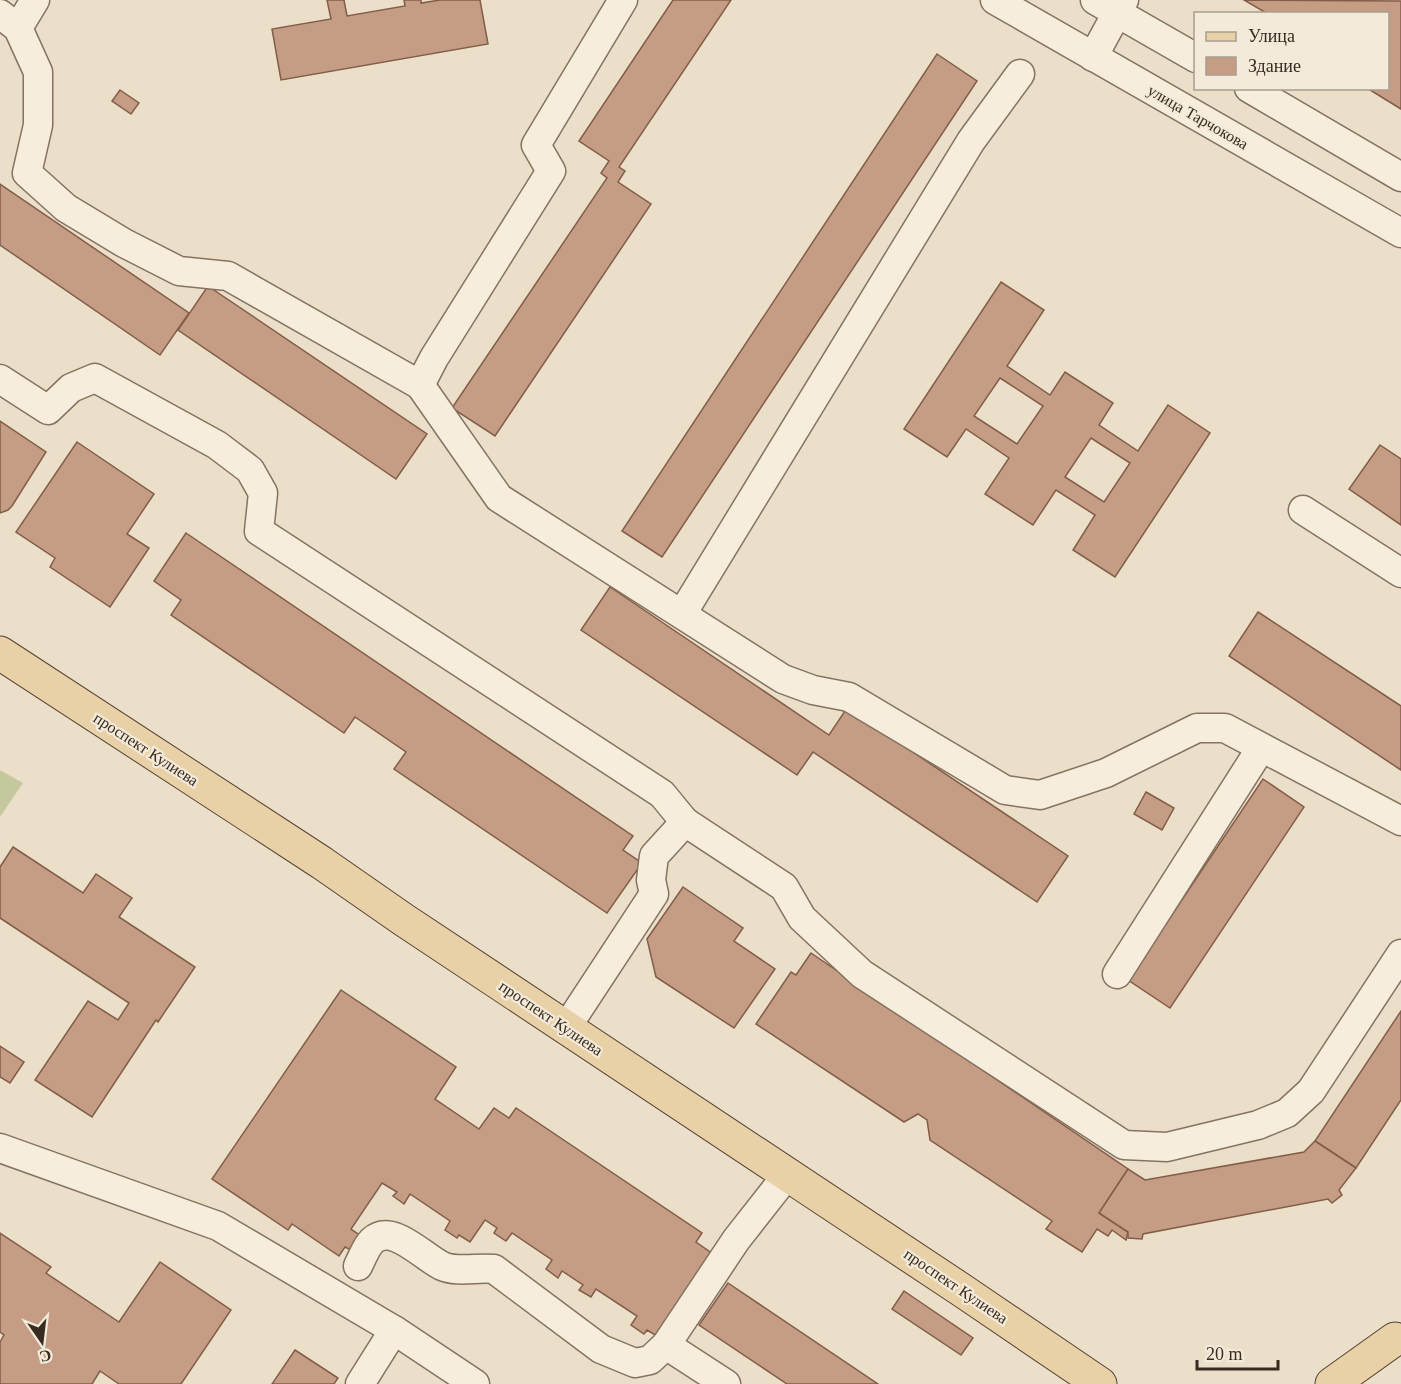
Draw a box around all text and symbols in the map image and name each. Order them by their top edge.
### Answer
legend [1194,12,1389,90]
text: Улица [1248,26,1295,46]
text: Здание [1248,56,1301,76]
street label: улица Тарчокова [1144,81,1251,153]
street label: проспект Кулиева [90,709,201,790]
street label: проспект Кулиева [495,977,606,1060]
street label: проспект Кулиева [900,1245,1011,1328]
north arrow [12,1312,72,1372]
scale bar [1197,1333,1278,1371]
text: 20 m [1206,1344,1243,1364]
text: С [38,1346,53,1366]

